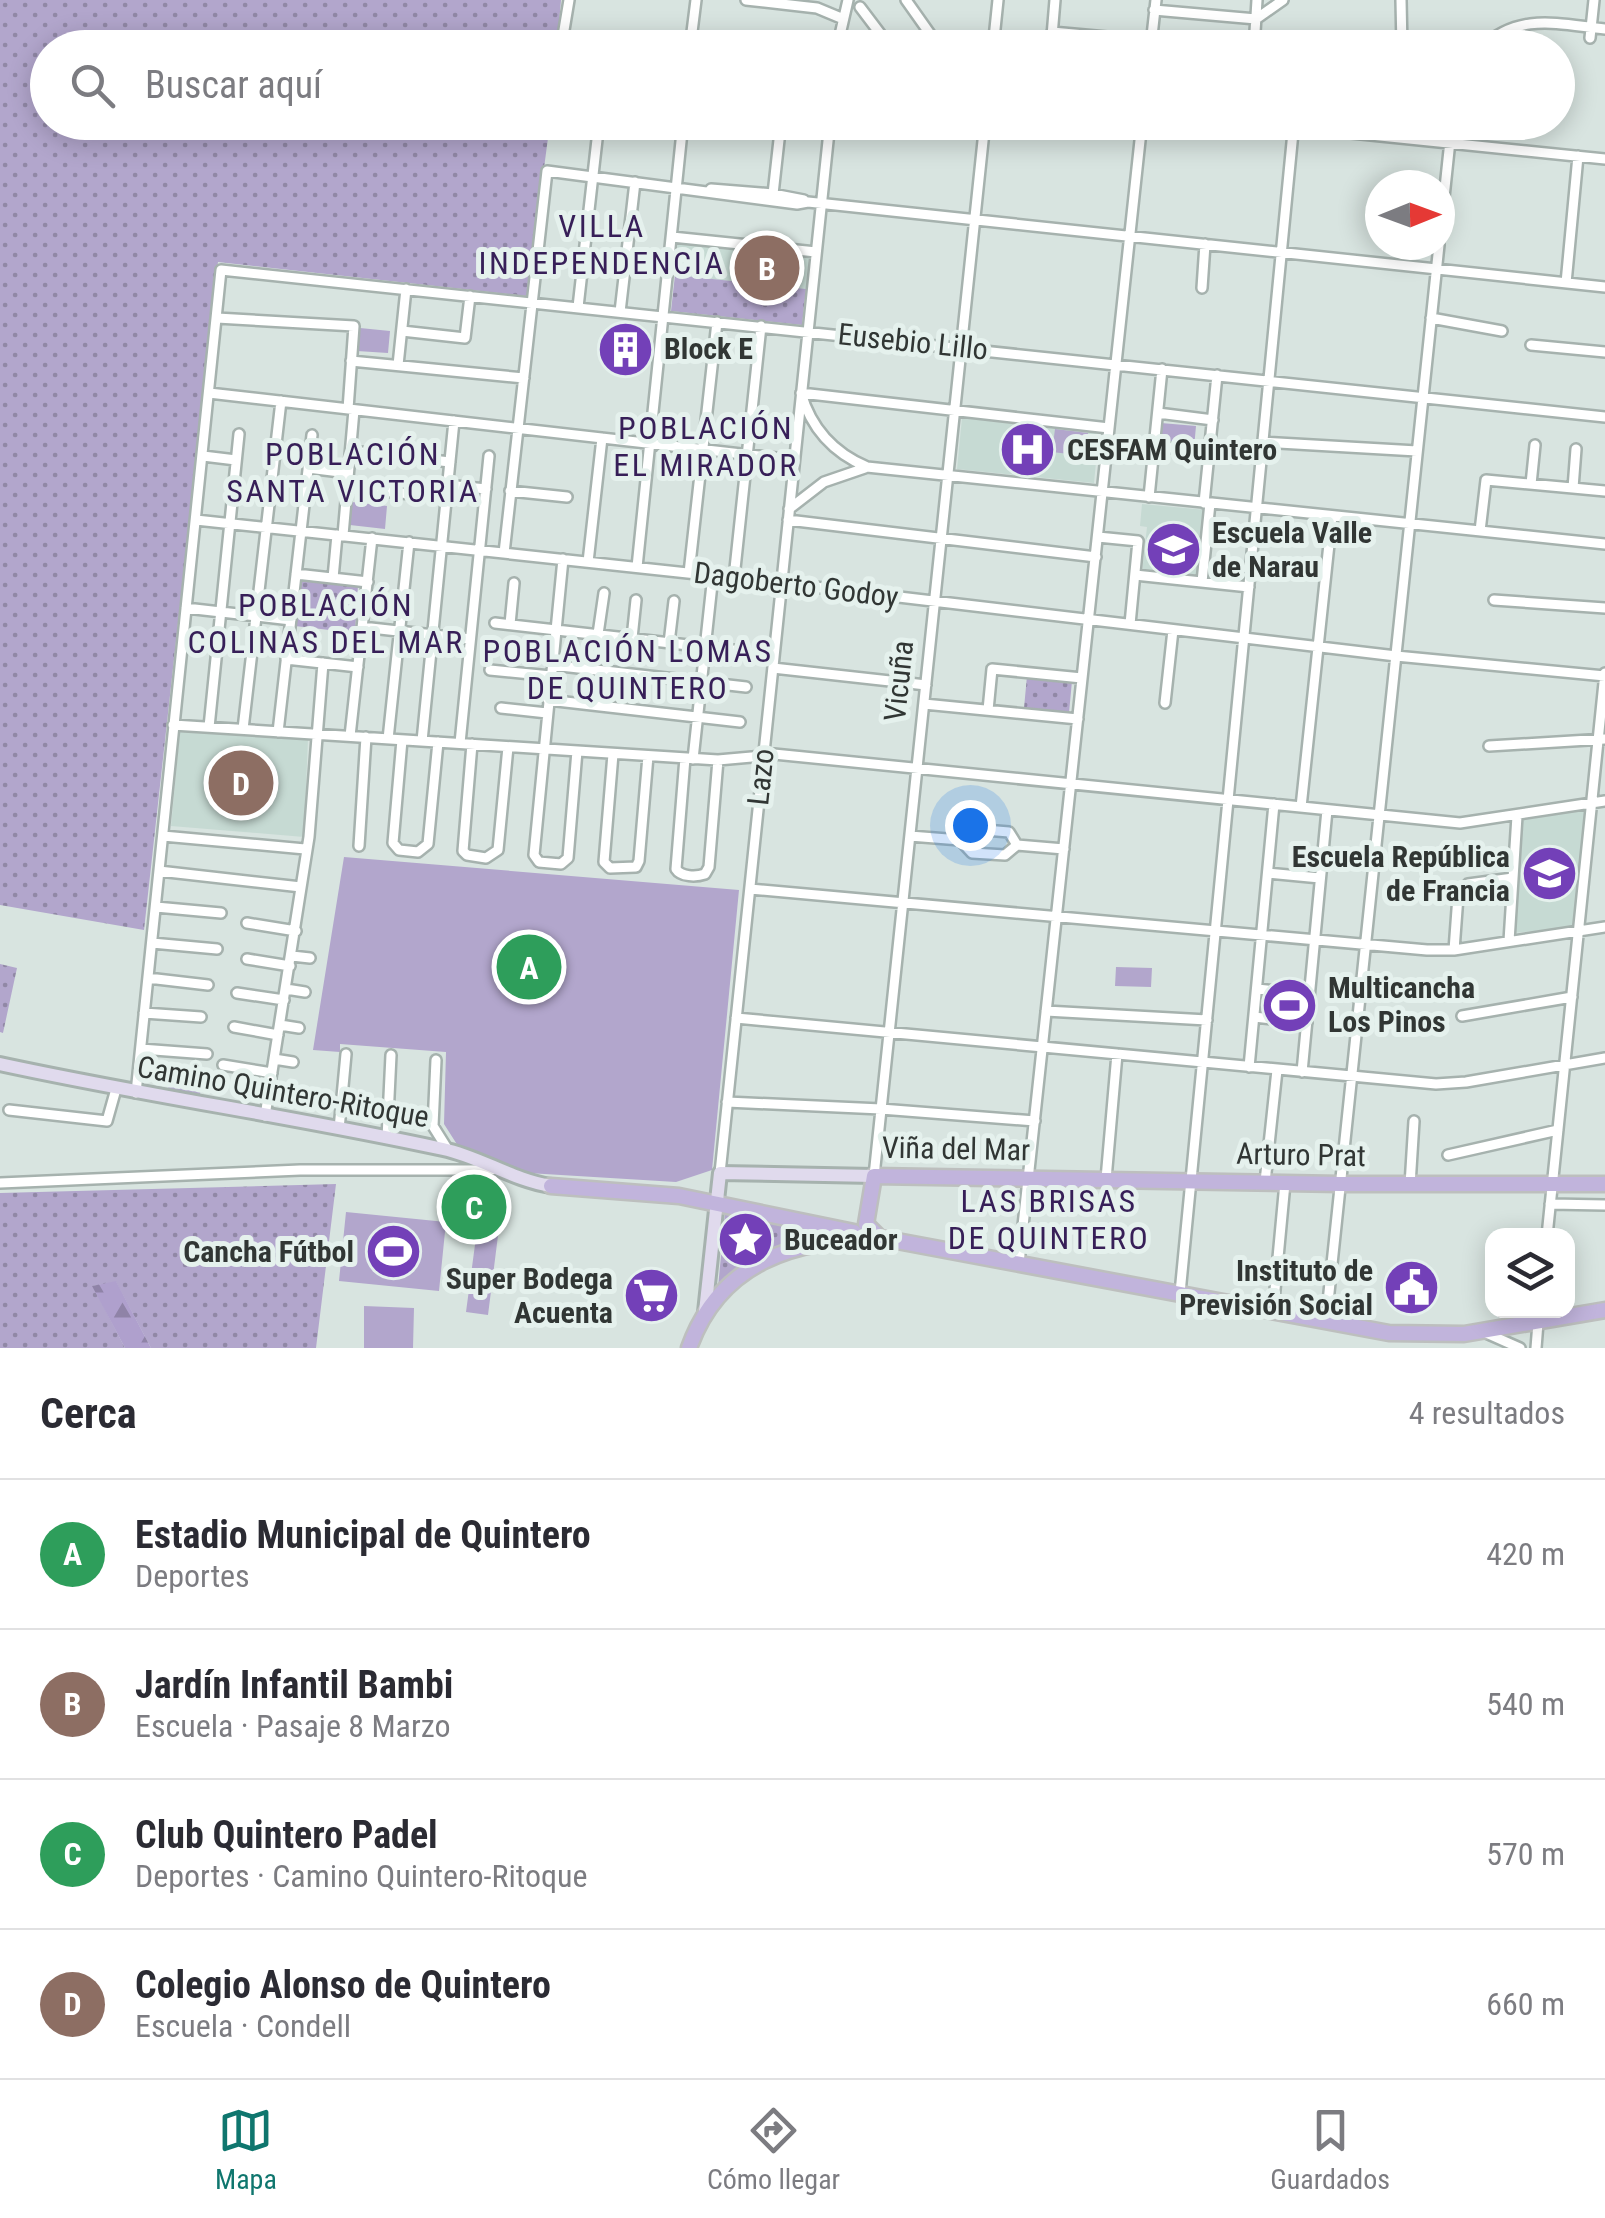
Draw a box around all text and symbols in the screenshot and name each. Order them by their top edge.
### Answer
search box [30,30,1575,140]
icon: search [65,58,120,113]
text: Buscar aquí [145,63,322,107]
north arrow [1365,170,1455,260]
district label: VILLA INDEPENDENCIA [479,207,725,282]
pin: B [734,230,800,306]
street label: Eusebio Lillo [836,316,990,367]
building icon: Block E [595,319,655,379]
place label: Block E [664,331,753,366]
district label: POBLACIÓN EL MIRADOR [613,409,799,484]
hospital icon: CESFAM Quintero [998,420,1058,480]
place label: CESFAM Quintero [1067,432,1277,467]
district label: POBLACIÓN SANTA VICTORIA [226,435,480,510]
place label: Escuela Valle de Narau [1212,515,1372,584]
school or university icon: Escuela Valle de Narau [1143,520,1203,580]
street label: Dagoberto Godoy [692,555,900,614]
district label: POBLACIÓN COLINAS DEL MAR [187,586,465,661]
district label: POBLACIÓN LOMAS DE QUINTERO [482,632,774,707]
street label: Vicuña [877,639,920,723]
pin: D [208,746,274,820]
street label: Lazo [740,747,781,807]
your location [945,800,996,851]
place label: Escuela República de Francia [1292,839,1510,908]
school or university icon: Escuela República de Francia [1519,844,1579,904]
pin: A [496,930,562,1004]
place label: Multicancha Los Pinos [1328,970,1475,1039]
sports icon: Multicancha Los Pinos [1259,975,1319,1035]
street label: Camino Quintero-Ritoque [134,1049,432,1134]
street label: Viña del Mar [882,1130,1030,1167]
street label: Arturo Prat [1236,1136,1366,1173]
pin: C [442,1170,506,1244]
district label: LAS BRISAS DE QUINTERO [948,1182,1150,1257]
place icon: Buceador [715,1210,775,1270]
sports icon: Cancha Fútbol [363,1222,423,1282]
place label: Buceador [784,1222,898,1257]
map controls [1485,1228,1575,1318]
button: layers [1485,1228,1575,1318]
place label: Cancha Fútbol [183,1234,354,1269]
place label: Instituto de Previsión Social [1179,1253,1373,1322]
public building icon: Instituto de Previsión Social [1382,1258,1442,1318]
place label: Super Bodega Acuenta [446,1261,613,1330]
supermarket icon: Super Bodega Acuenta [622,1266,682,1326]
text: Cerca [40,1389,137,1438]
text: 4 resultados [1409,1394,1565,1432]
text: Estadio Municipal de Quintero [135,1513,591,1557]
text: A [63,1535,82,1573]
text: 420 m [1486,1535,1565,1573]
text: Deportes [135,1557,250,1595]
text: Jardín Infantil Bambi [135,1663,453,1707]
text: B [64,1685,81,1723]
text: 540 m [1486,1685,1565,1723]
text: Escuela · Pasaje 8 Marzo [135,1707,450,1745]
text: Club Quintero Padel [135,1813,438,1857]
text: C [63,1835,82,1873]
text: 570 m [1486,1835,1565,1873]
text: Deportes · Camino Quintero-Ritoque [135,1857,587,1895]
text: Colegio Alonso de Quintero [135,1963,551,2007]
text: D [63,1985,82,2023]
text: 660 m [1486,1985,1565,2023]
text: Escuela · Condell [135,2007,351,2045]
tab: Mapa [215,2103,277,2196]
tab: Cómo llegar [707,2103,840,2196]
tab: Guardados [1270,2103,1390,2196]

